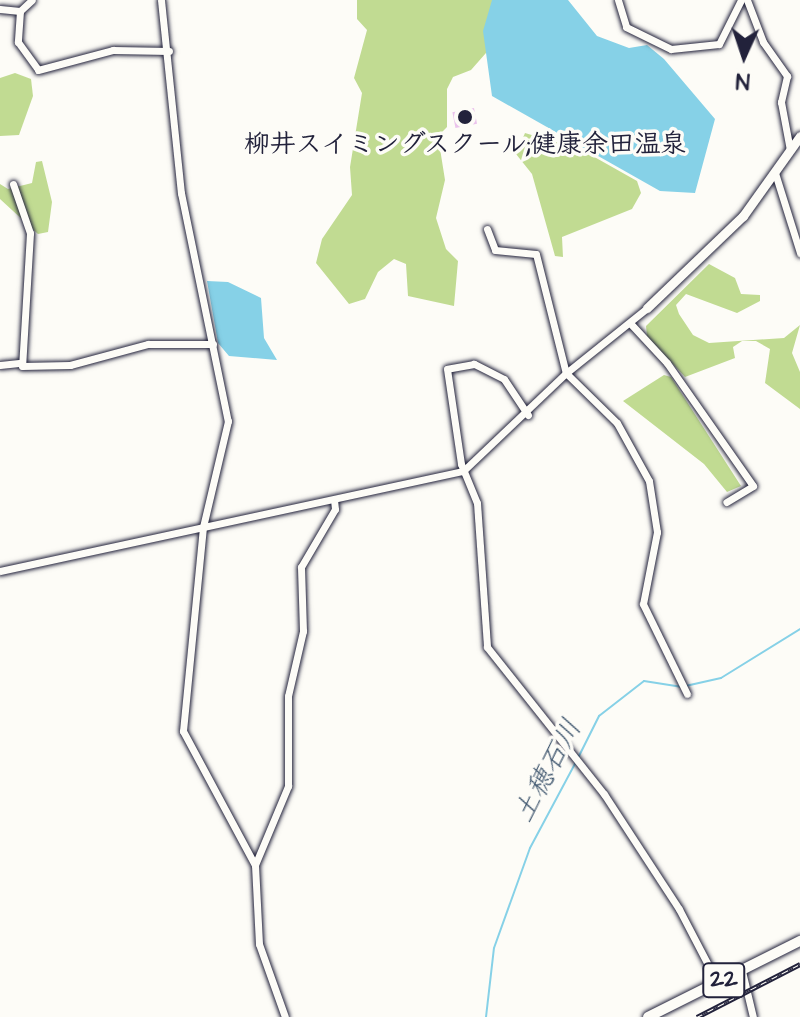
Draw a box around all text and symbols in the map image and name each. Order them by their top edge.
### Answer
north arrow [704,16,784,96]
text: N [735,65,750,96]
marker: 柳井スイミングスクール;健康余田温泉 [456,108,474,126]
place label: 柳井スイミングスクール;健康余田温泉 [242,129,688,161]
water label: 土穂石川 [507,714,589,828]
road number: 22 [702,960,746,1000]

